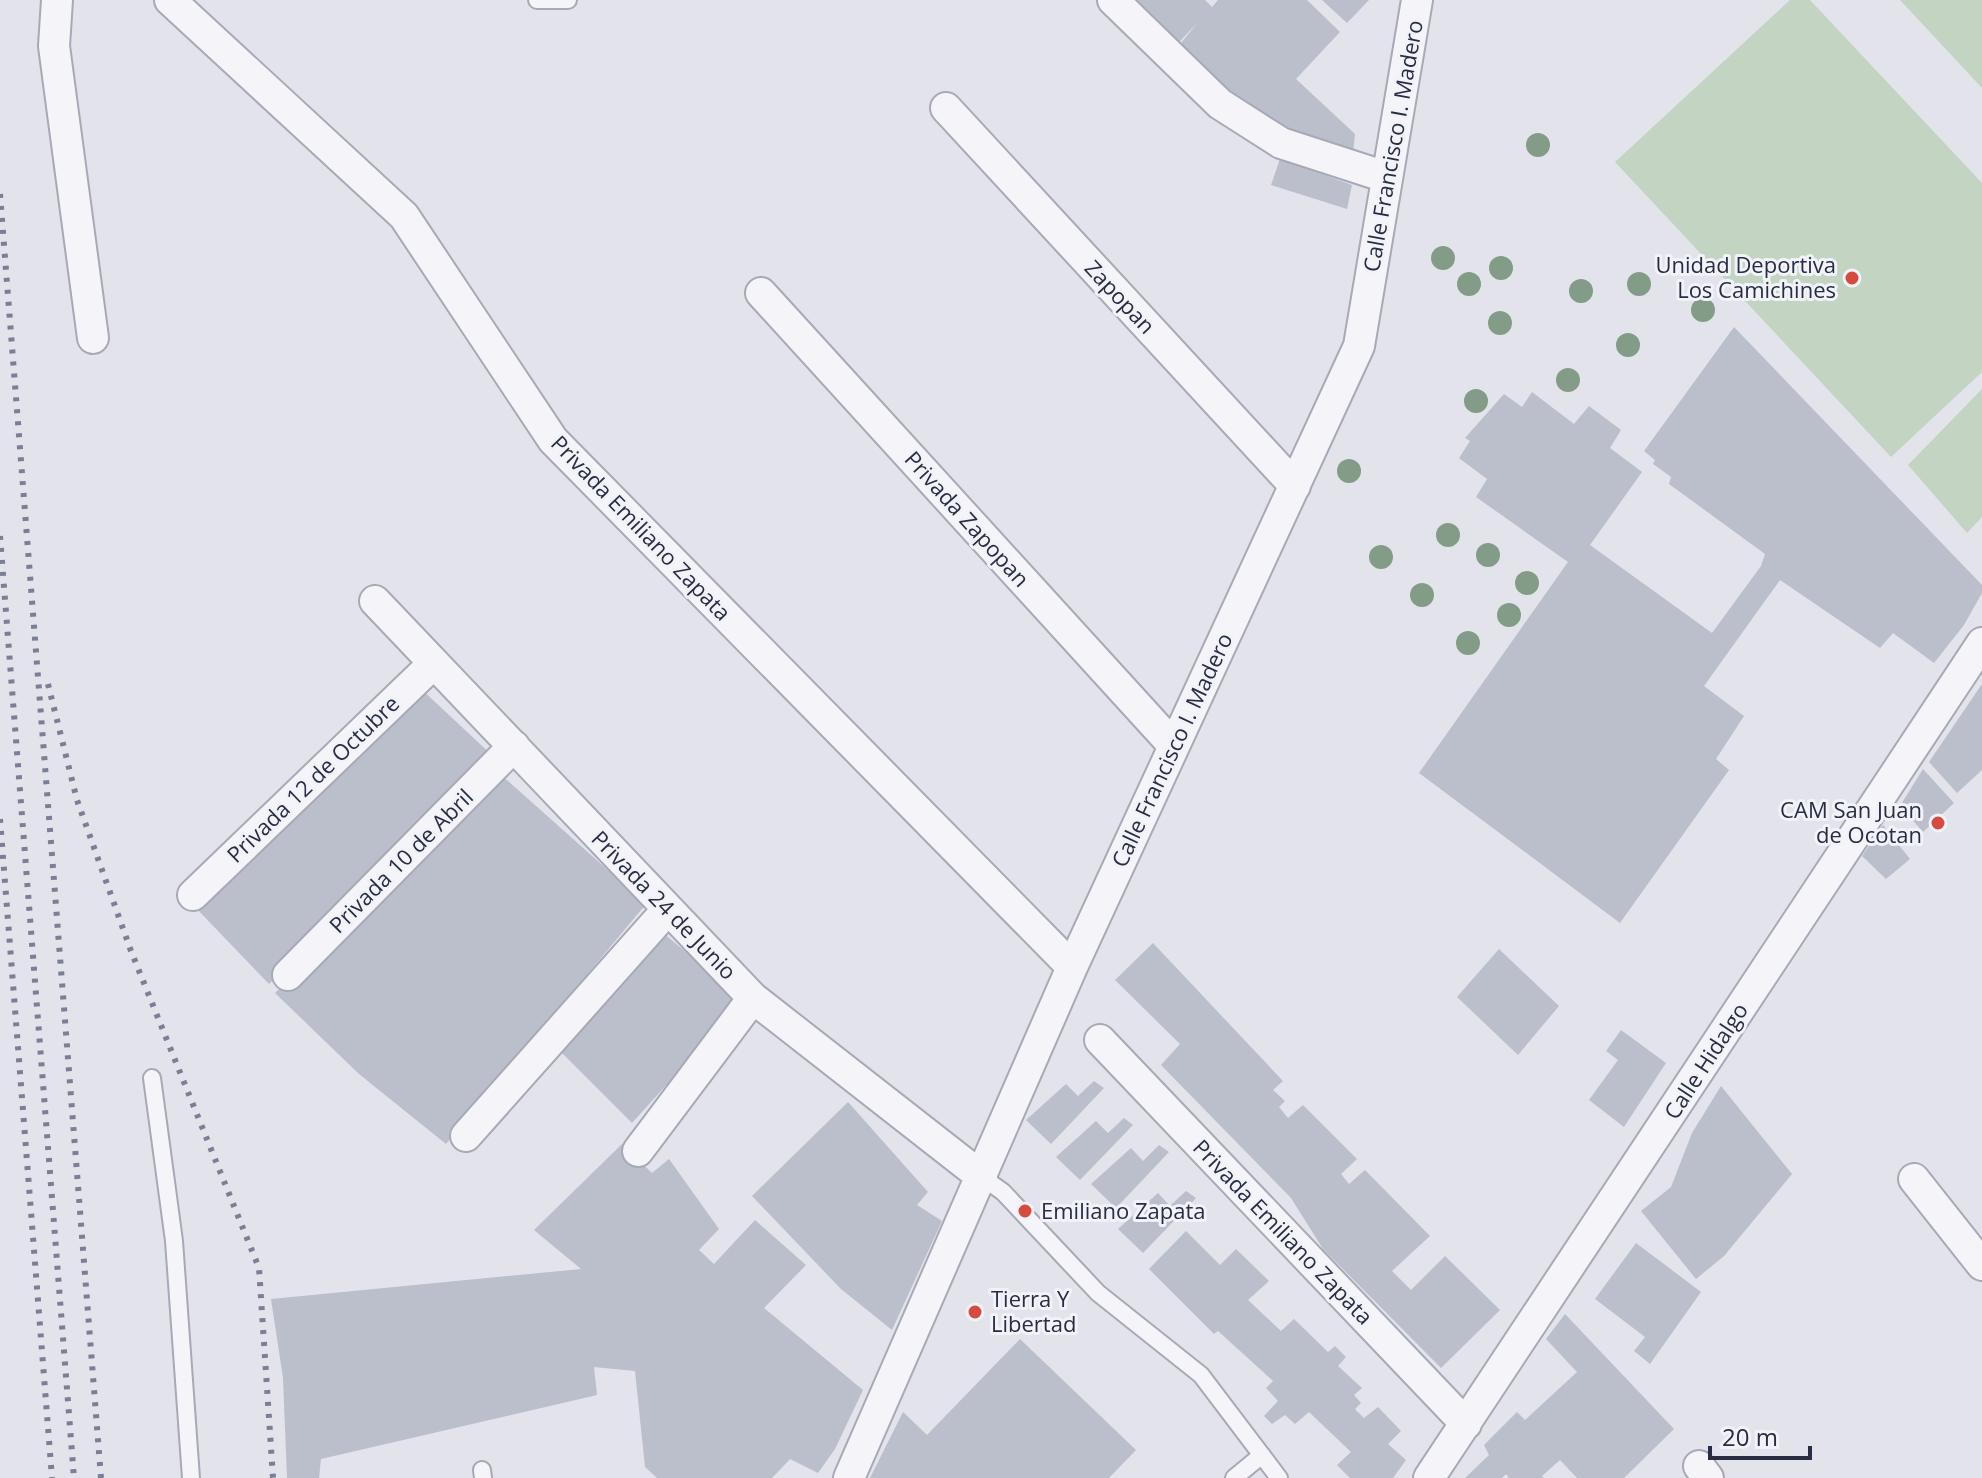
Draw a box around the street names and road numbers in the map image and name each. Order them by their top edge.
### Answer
street label: Calle Francisco I. Madero [1355,18,1429,274]
street label: Zapopan [1079,253,1163,340]
street label: Privada Emiliano Zapata [545,428,738,627]
street label: Privada Zapopan [899,444,1037,593]
street label: Calle Francisco I. Madero [1104,628,1239,872]
street label: Privada 12 de Octubre [220,688,405,868]
street label: Privada 10 de Abril [322,782,479,939]
street label: Privada 24 de Junio [586,823,744,985]
street label: Calle Hidalgo [1656,996,1754,1125]
street label: Privada Emiliano Zapata [1187,1132,1380,1331]

